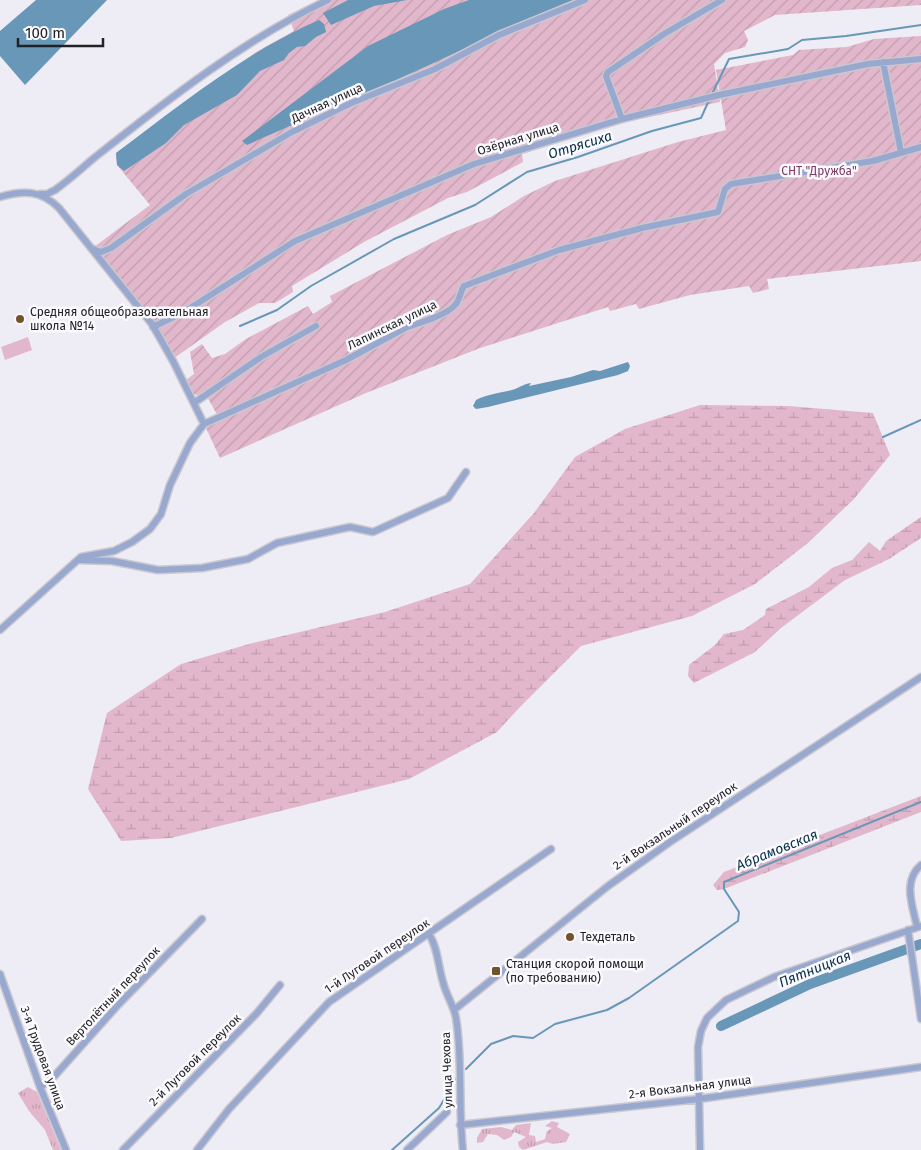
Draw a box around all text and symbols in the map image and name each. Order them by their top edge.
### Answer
scale bar [18,15,102,47]
text: 100 m [25,24,65,42]
street label: Дачная улица [288,80,365,126]
street label: Озёрная улица [475,120,561,158]
water label: Отрясиха [546,127,614,163]
park label: СНТ "Дружба" [781,164,857,178]
street label: Лапинская улица [345,297,439,353]
place label: Средняя общеобразовательная школа №14 [30,305,209,333]
marker: Средняя общеобразовательная школа №14 [14,313,26,325]
street label: 2-й Вокзальный переулок [610,779,740,873]
water label: Абрамовская [733,826,820,874]
street label: 1-й Луговой переулок [322,915,433,996]
place label: Техдеталь [580,930,635,944]
marker: Техдеталь [564,931,576,943]
street label: Вертолётный переулок [63,943,163,1049]
water label: Пятницкая [776,947,854,991]
place label: Станция скорой помощи (по требованию) [506,957,644,985]
marker: Станция скорой помощи (по требованию) [490,965,502,977]
street label: 3-я Трудовая улица [18,1004,68,1112]
street label: 2-й Луговой переулок [146,1011,244,1109]
street label: улица Чехова [439,1032,455,1108]
street label: 2-я Вокзальная улица [628,1073,752,1101]

